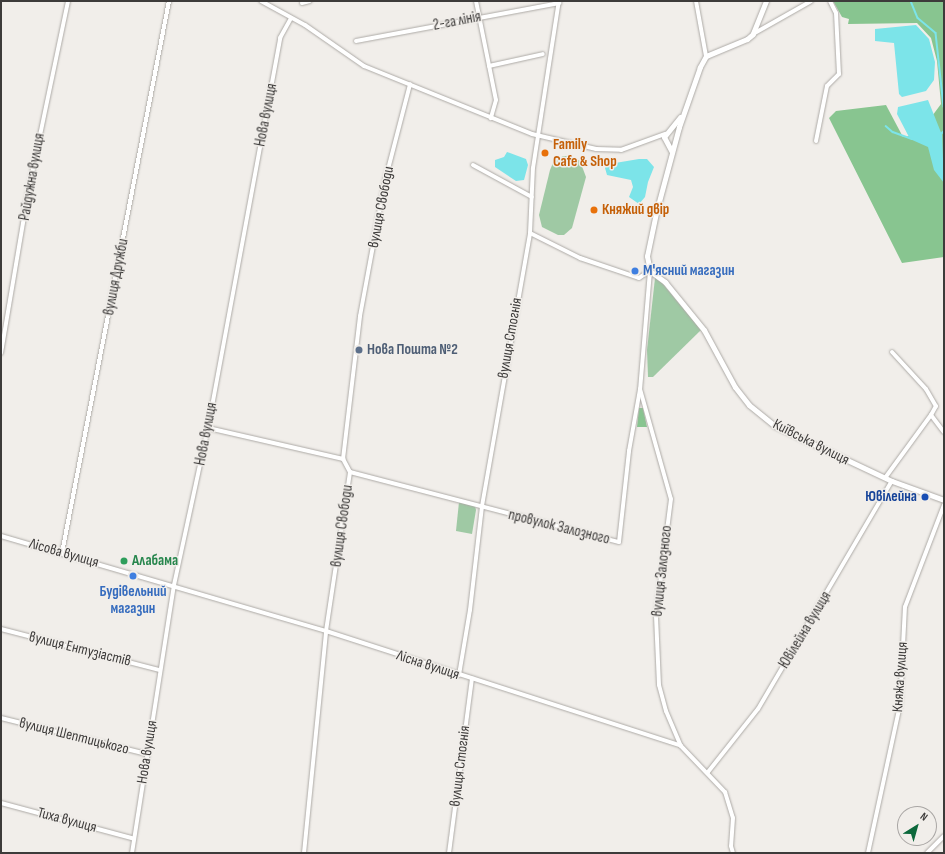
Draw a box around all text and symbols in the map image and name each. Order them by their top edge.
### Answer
street label: 2-га лінія [432,8,482,34]
street label: Нова вулиця [251,82,281,148]
street label: Райдужна вулиця [15,132,49,222]
place label: Family Cafe & Shop [553,135,617,170]
marker: Family Cafe & Shop [540,148,550,158]
street label: вулиця Свободи [364,165,398,249]
place label: Княжий двір [602,201,669,219]
marker: Княжий двір [589,205,599,215]
street label: вулиця Дружби [100,237,132,317]
place label: М'ясний магазин [643,262,735,280]
marker: М'ясний магазин [630,266,640,276]
street label: вулиця Стогнія [494,296,526,380]
place label: Нова Пошта №2 [367,341,458,359]
marker: Нова Пошта №2 [354,345,364,355]
street label: Нова вулиця [191,401,221,467]
street label: Київська вулиця [770,415,852,469]
street label: вулиця Свободи [327,484,357,568]
place label: Ювілейна [865,488,917,506]
marker: Ювілейна [920,492,930,502]
street label: провулок Залозного [506,506,612,548]
street label: вулиця Залозного [648,525,676,617]
street label: Лісова вулиця [27,535,101,571]
place label: Алабама [132,552,178,570]
marker: Алабама [119,556,129,566]
marker: Будівельний магазин [128,571,138,581]
place label: Будівельний магазин [100,582,166,617]
street label: Ювілейна вулиця [775,588,835,672]
street label: вулиця Ентузіастів [27,628,133,670]
street label: Княжа вулиця [889,641,911,713]
street label: Лісна вулиця [394,646,462,684]
street label: вулиця Шептицького [17,714,131,758]
street label: Нова вулиця [133,719,161,785]
street label: вулиця Стогнія [446,724,474,808]
street label: Тиха вулиця [35,803,99,837]
north arrow [897,806,937,846]
text: N [918,810,930,824]

